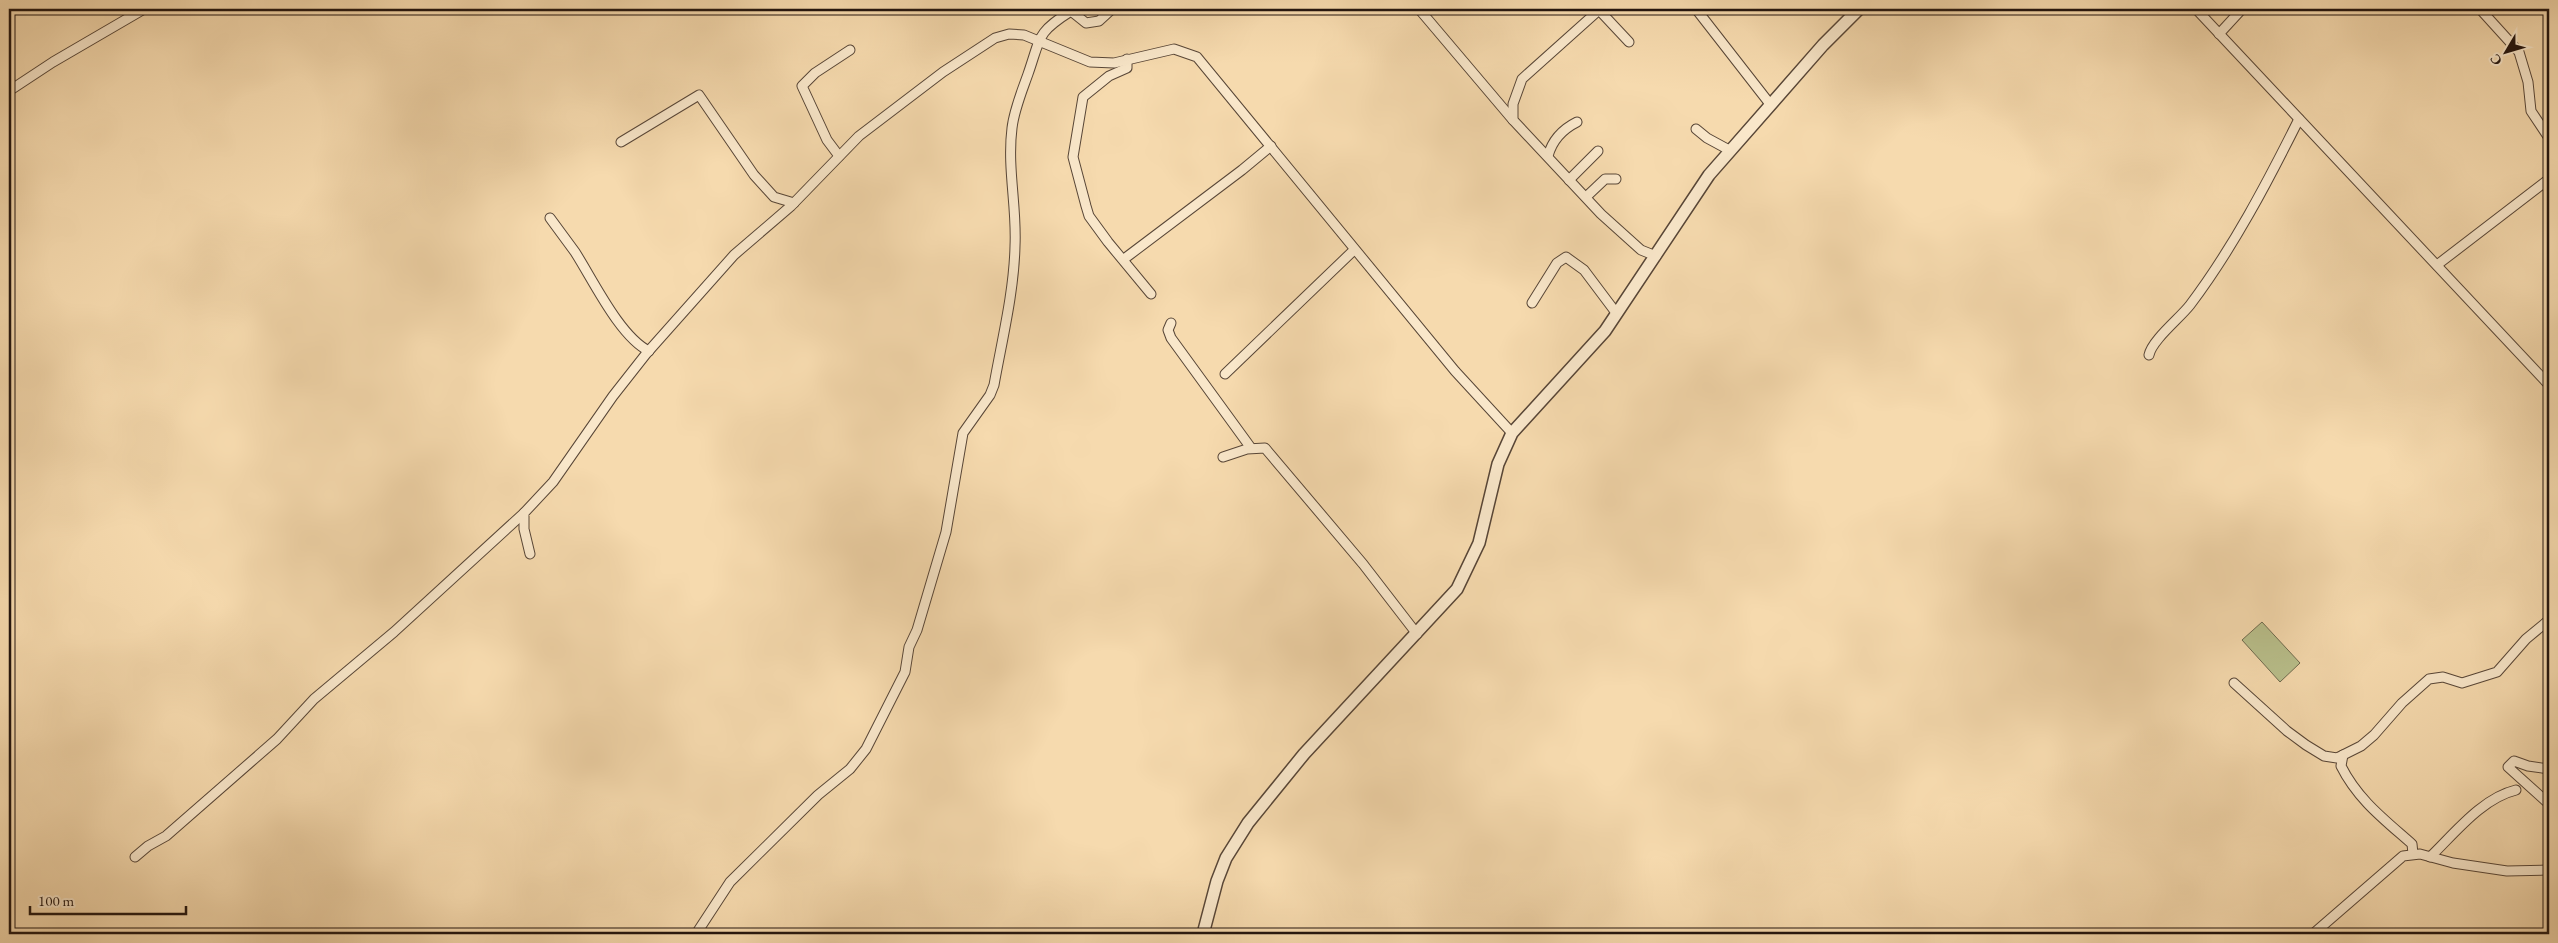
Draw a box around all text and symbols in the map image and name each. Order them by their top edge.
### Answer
north arrow [2480,28,2530,78]
text: С [2486,50,2506,69]
scale bar [30,883,186,915]
text: 100 m [38,891,75,910]

